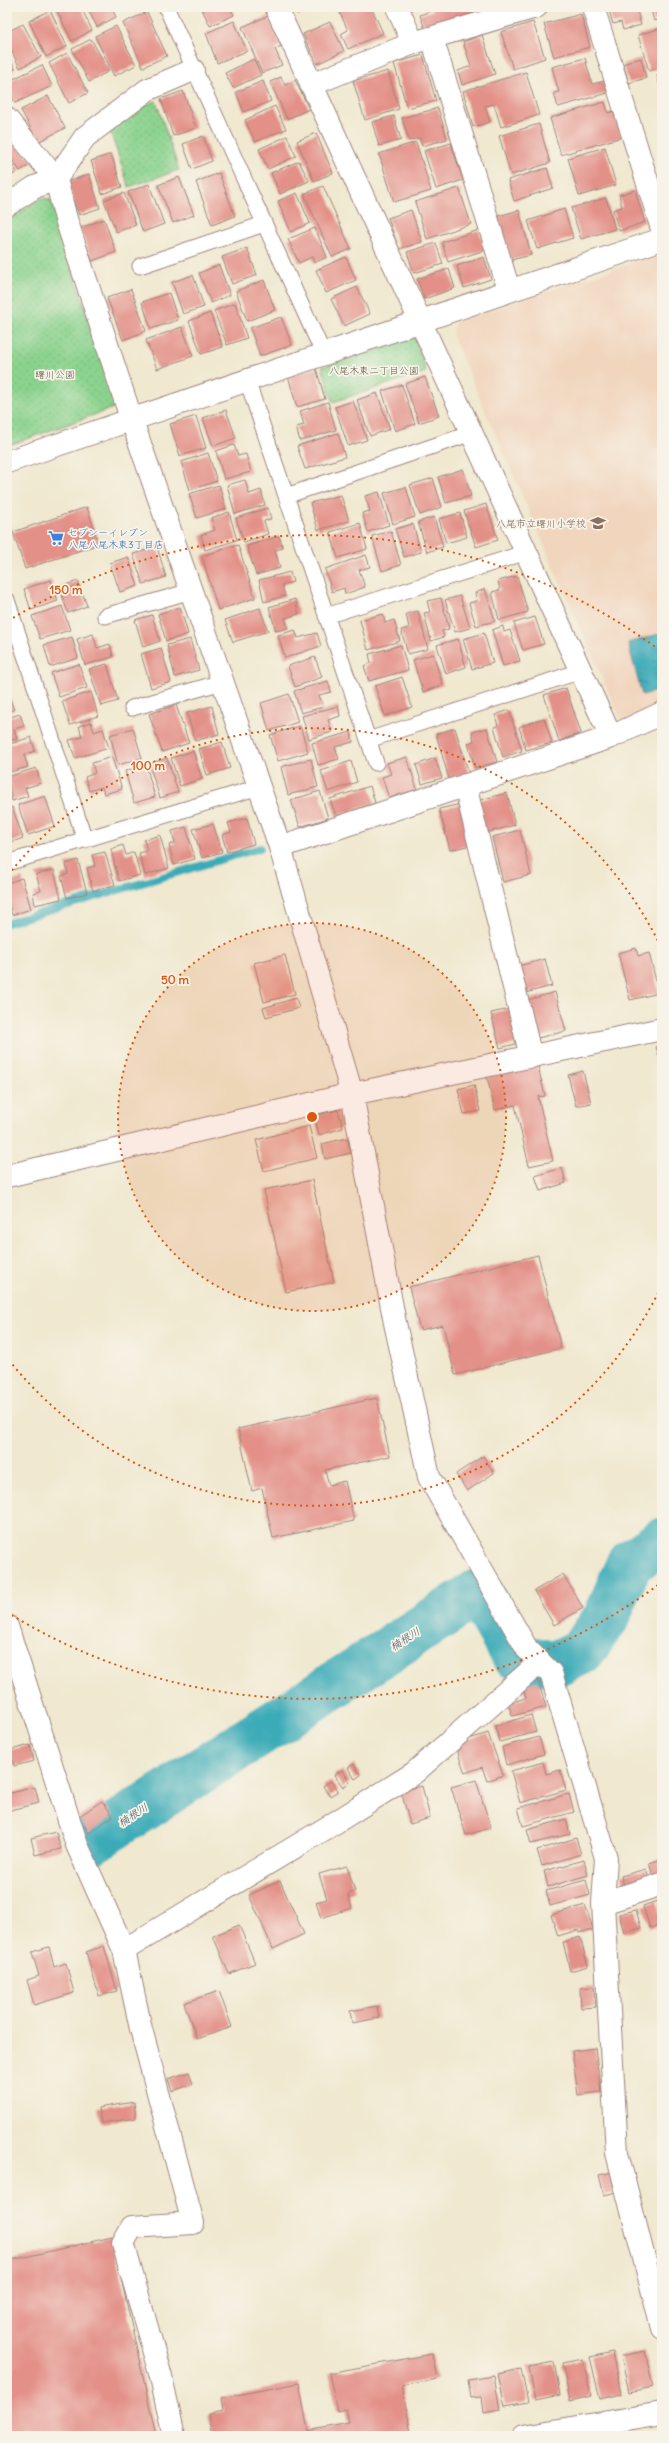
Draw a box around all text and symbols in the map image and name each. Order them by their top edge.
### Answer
park label: 八尾木東二丁目公園 [329,364,419,377]
park label: 曙川公園 [35,368,75,381]
school or university icon: 八尾市立曙川小学校 [589,514,607,532]
place label: 八尾市立曙川小学校 [496,517,586,530]
place label: セブンーイレブン 八尾八尾木東3丁目店 [68,526,164,551]
supermarket icon: セブンーイレブン 八尾八尾木東3丁目店 [47,529,65,547]
text: 150 m [50,582,83,597]
text: 100 m [131,758,165,773]
text: 50 m [161,972,190,987]
centre of rings [305,1110,319,1124]
water label: 楠根川 [387,1624,423,1654]
water label: 楠根川 [115,1800,151,1830]

